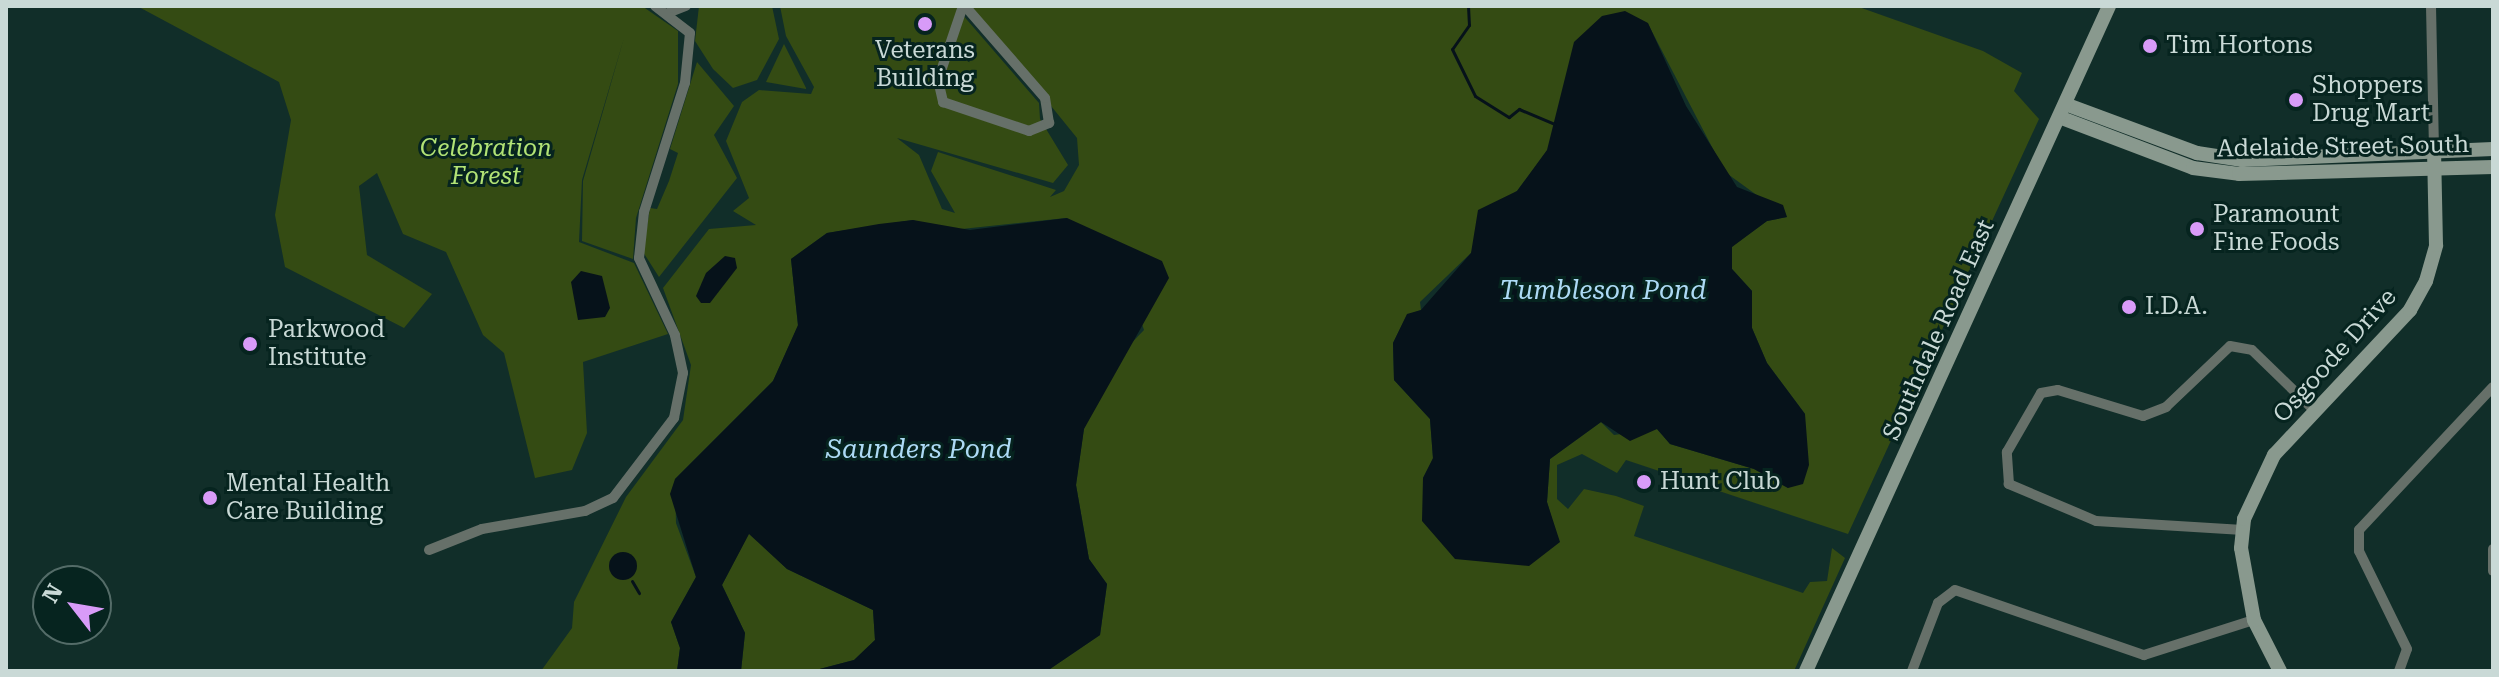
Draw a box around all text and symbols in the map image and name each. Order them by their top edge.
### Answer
marker: Veterans Building [916,15,934,33]
place label: Tim Hortons [2166,32,2313,60]
place label: Veterans Building [875,37,975,93]
marker: Tim Hortons [2141,37,2159,55]
place label: Shoppers Drug Mart [2312,72,2430,128]
marker: Shoppers Drug Mart [2287,91,2305,109]
street label: Adelaide Street South [2217,130,2469,164]
park label: Celebration Forest [420,135,552,191]
place label: Paramount Fine Foods [2213,201,2339,257]
street label: Southdale Road East [1877,215,2001,445]
marker: Paramount Fine Foods [2188,220,2206,238]
water label: Tumbleson Pond [1500,275,1706,307]
street label: Osgoode Drive [2267,283,2403,429]
place label: I.D.A. [2145,293,2208,321]
marker: I.D.A. [2120,298,2138,316]
place label: Parkwood Institute [268,316,385,372]
marker: Parkwood Institute [239,333,261,355]
water label: Saunders Pond [826,434,1012,466]
place label: Hunt Club [1660,468,1780,496]
place label: Mental Health Care Building [226,470,390,526]
marker: Hunt Club [1635,473,1653,491]
marker: Mental Health Care Building [201,489,219,507]
north arrow [32,565,112,645]
text: N [38,580,68,607]

